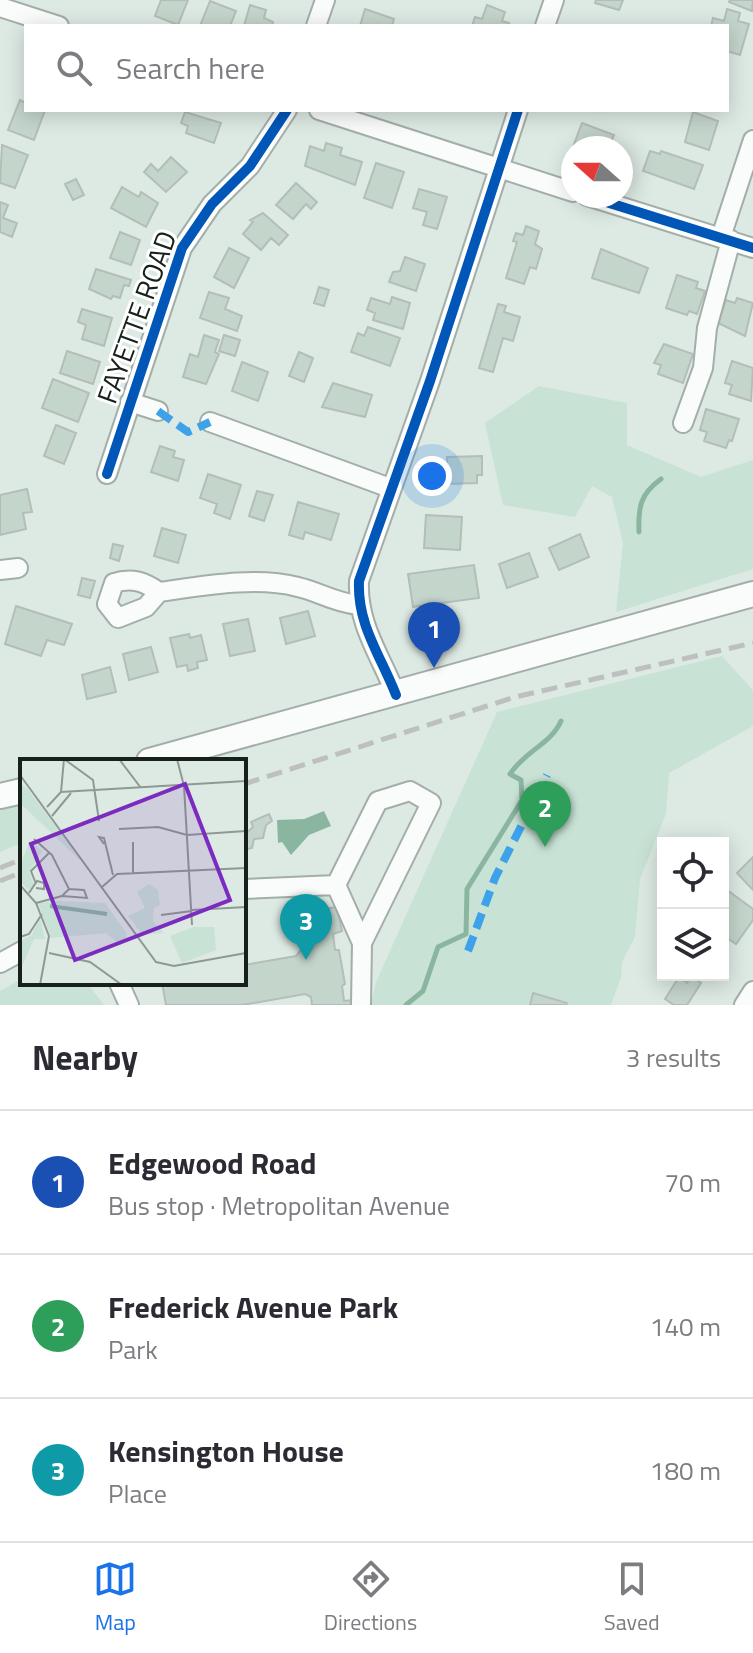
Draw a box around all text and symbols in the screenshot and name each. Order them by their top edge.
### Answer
search box [24,24,729,112]
text: Search here [116,45,265,91]
icon: search [52,46,96,90]
north arrow [561,136,633,208]
street label: FAYETTE ROAD [85,225,187,409]
your location [412,456,452,496]
pin: 1 [408,602,460,668]
inset map [20,759,246,985]
pin: 2 [519,781,571,847]
map controls [657,837,729,981]
button: locate [657,837,729,909]
pin: 3 [280,894,332,960]
button: layers [657,909,729,981]
text: Nearby [32,1031,138,1083]
text: 3 results [626,1038,721,1077]
text: Edgewood Road [108,1140,317,1186]
text: 1 [51,1163,65,1202]
text: 70 m [664,1163,721,1202]
text: Bus stop · Metropolitan Avenue [108,1186,450,1225]
text: Frederick Avenue Park [108,1284,398,1330]
text: 2 [51,1307,65,1346]
text: 140 m [650,1307,721,1346]
text: Park [108,1330,158,1369]
text: Kensington House [108,1428,344,1474]
text: 3 [51,1451,65,1490]
text: 180 m [650,1451,721,1490]
text: Place [108,1474,167,1513]
tab: Map [93,1557,137,1639]
tab: Directions [324,1557,417,1639]
tab: Saved [604,1557,660,1639]

